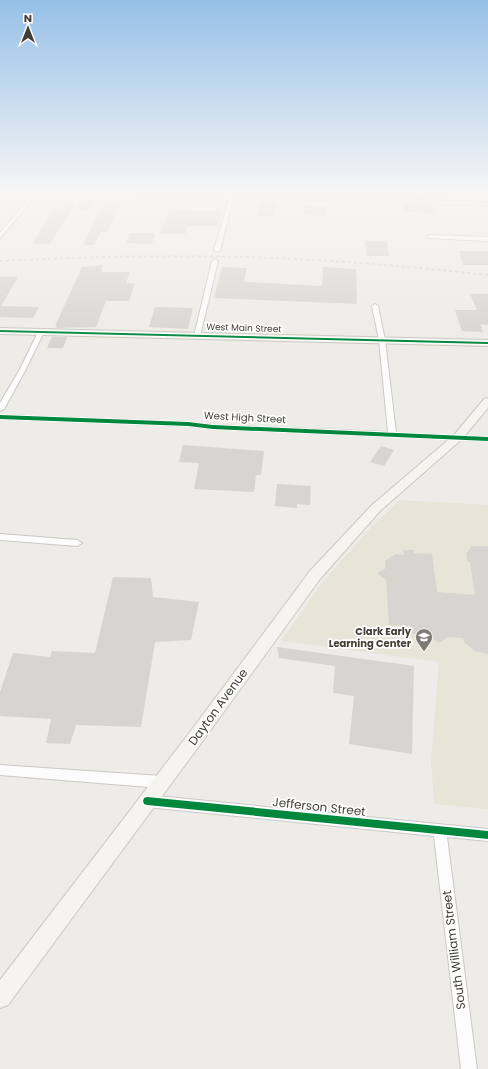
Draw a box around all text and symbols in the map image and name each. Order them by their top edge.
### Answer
north arrow [8,8,48,48]
text: N [24,10,32,26]
street label: West Main Street [206,321,282,335]
street label: West High Street [204,408,287,427]
place label: Clark Early Learning Center [329,624,412,651]
school or university icon: Clark Early Learning Center [414,627,434,652]
street label: Dayton Avenue [184,665,251,749]
street label: Jefferson Street [272,793,366,820]
street label: South William Street [438,889,469,1011]

